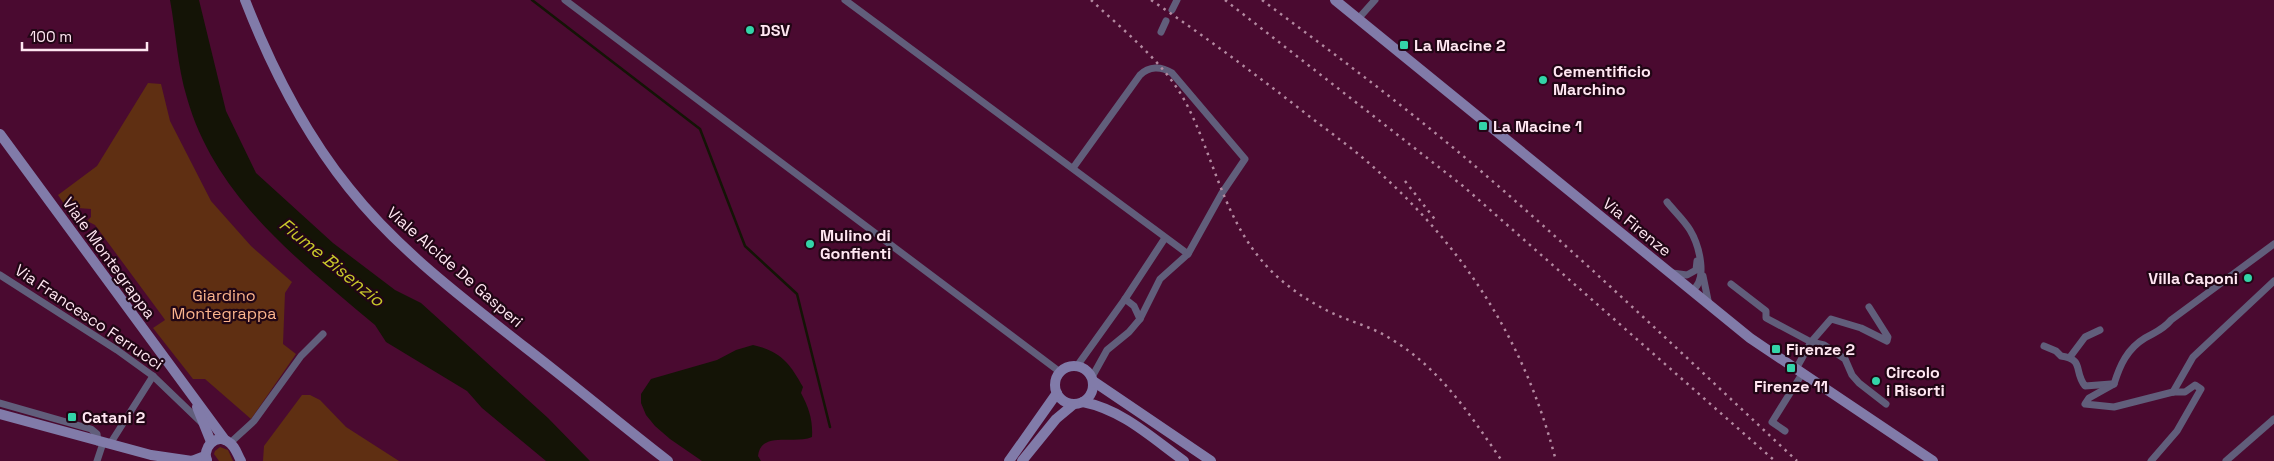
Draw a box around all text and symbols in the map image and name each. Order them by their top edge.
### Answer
scale bar [22,20,148,52]
place label: DSV [760,20,790,41]
marker: DSV [744,24,756,36]
text: 100 m [30,27,72,46]
place label: La Macine 2 [1414,35,1505,56]
marker: La Macine 2 [1398,39,1410,51]
place label: Cementificio Marchino [1553,61,1651,100]
marker: Cementificio Marchino [1537,74,1549,86]
place label: La Macine 1 [1493,116,1582,137]
marker: La Macine 1 [1477,120,1489,132]
street label: Viale Montegrappa [58,193,160,323]
street label: Via Firenze [1598,193,1676,261]
street label: Viale Alcide De Gasperi [383,202,527,332]
water label: Fiume Bisenzio [275,213,390,312]
place label: Mulino di Gonfienti [820,225,891,264]
marker: Mulino di Gonfienti [804,238,816,250]
street label: Via Francesco Ferrucci [11,260,167,374]
place label: Villa Caponi [2148,268,2238,289]
marker: Villa Caponi [2242,272,2254,284]
park label: Giardino Montegrappa [172,285,276,324]
place label: Firenze 2 [1786,339,1855,360]
marker: Firenze 2 [1770,343,1782,355]
marker: Firenze 11 [1785,362,1797,374]
place label: Circolo i Risorti [1886,362,1945,401]
marker: Circolo i Risorti [1870,375,1882,387]
place label: Firenze 11 [1754,376,1828,397]
place label: Catani 2 [82,407,145,428]
marker: Catani 2 [66,411,78,423]

